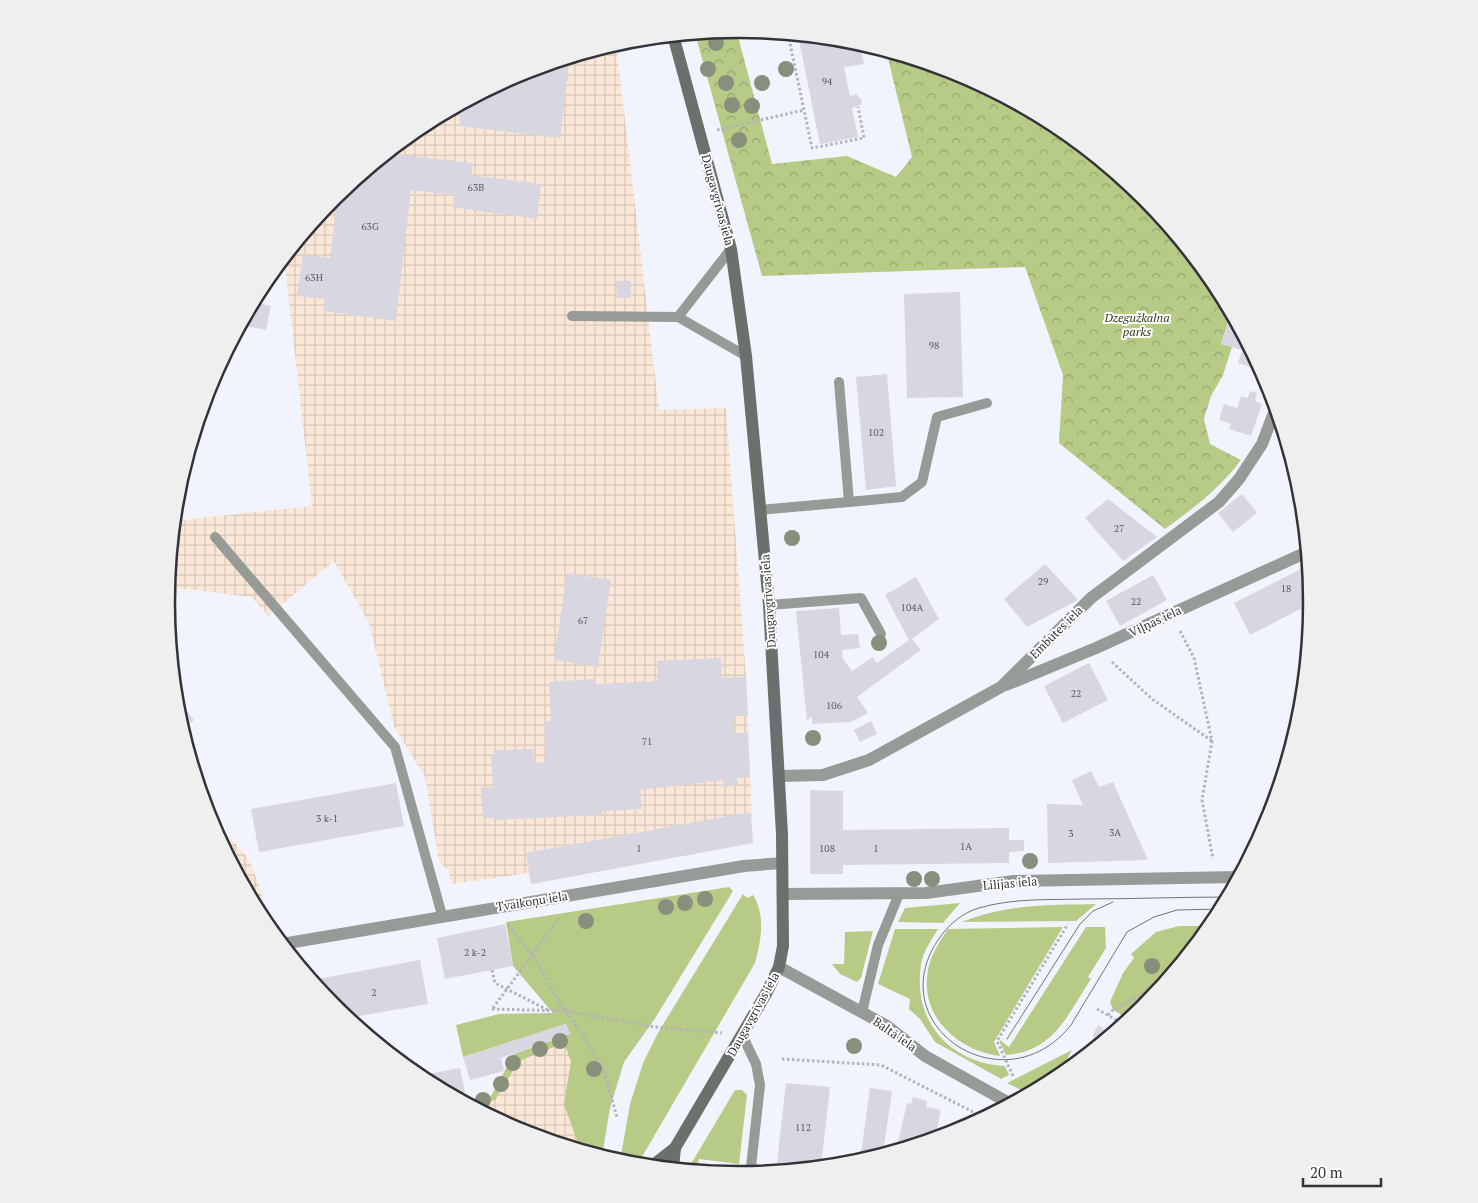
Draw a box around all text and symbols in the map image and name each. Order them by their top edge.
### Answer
house number: 94 [822,75,833,88]
street label: Daugavgrīvas iela [699,153,737,247]
house number: 63B [468,181,484,194]
house number: 63G [361,220,379,233]
house number: 63H [305,271,323,284]
park label: Dzegužkalna parks [1103,310,1170,339]
house number: 98 [929,339,939,352]
house number: 102 [868,426,884,439]
house number: 27 [1114,522,1124,535]
street label: Daugavgrīvas iela [757,554,779,648]
house number: 29 [1038,575,1048,588]
house number: 18 [1281,582,1291,595]
house number: 22 [1131,595,1141,608]
house number: 104A [901,601,924,614]
street label: Embūtes iela [1026,602,1086,662]
street label: Viļņas iela [1126,602,1184,641]
house number: 67 [578,614,588,627]
house number: 104 [813,648,830,661]
house number: 22 [1071,687,1081,700]
house number: 106 [826,699,843,712]
house number: 71 [642,735,652,748]
house number: 3 k-1 [316,812,338,825]
house number: 3A [1109,826,1121,839]
house number: 3 [1068,827,1074,840]
house number: 1A [960,840,972,853]
house number: 1 [636,842,642,855]
house number: 108 [819,842,835,855]
house number: 1 [873,842,879,855]
street label: Lilijas iela [982,873,1038,893]
street label: Tvaikoņu iela [495,888,569,915]
house number: 2 k-2 [464,946,486,959]
street label: Daugavgrīvas iela [724,969,782,1059]
house number: 2 [371,986,377,999]
street label: Baltā iela [870,1014,920,1054]
house number: 112 [795,1121,811,1134]
scale bar [1303,1156,1380,1188]
text: 20 m [1310,1162,1343,1182]

